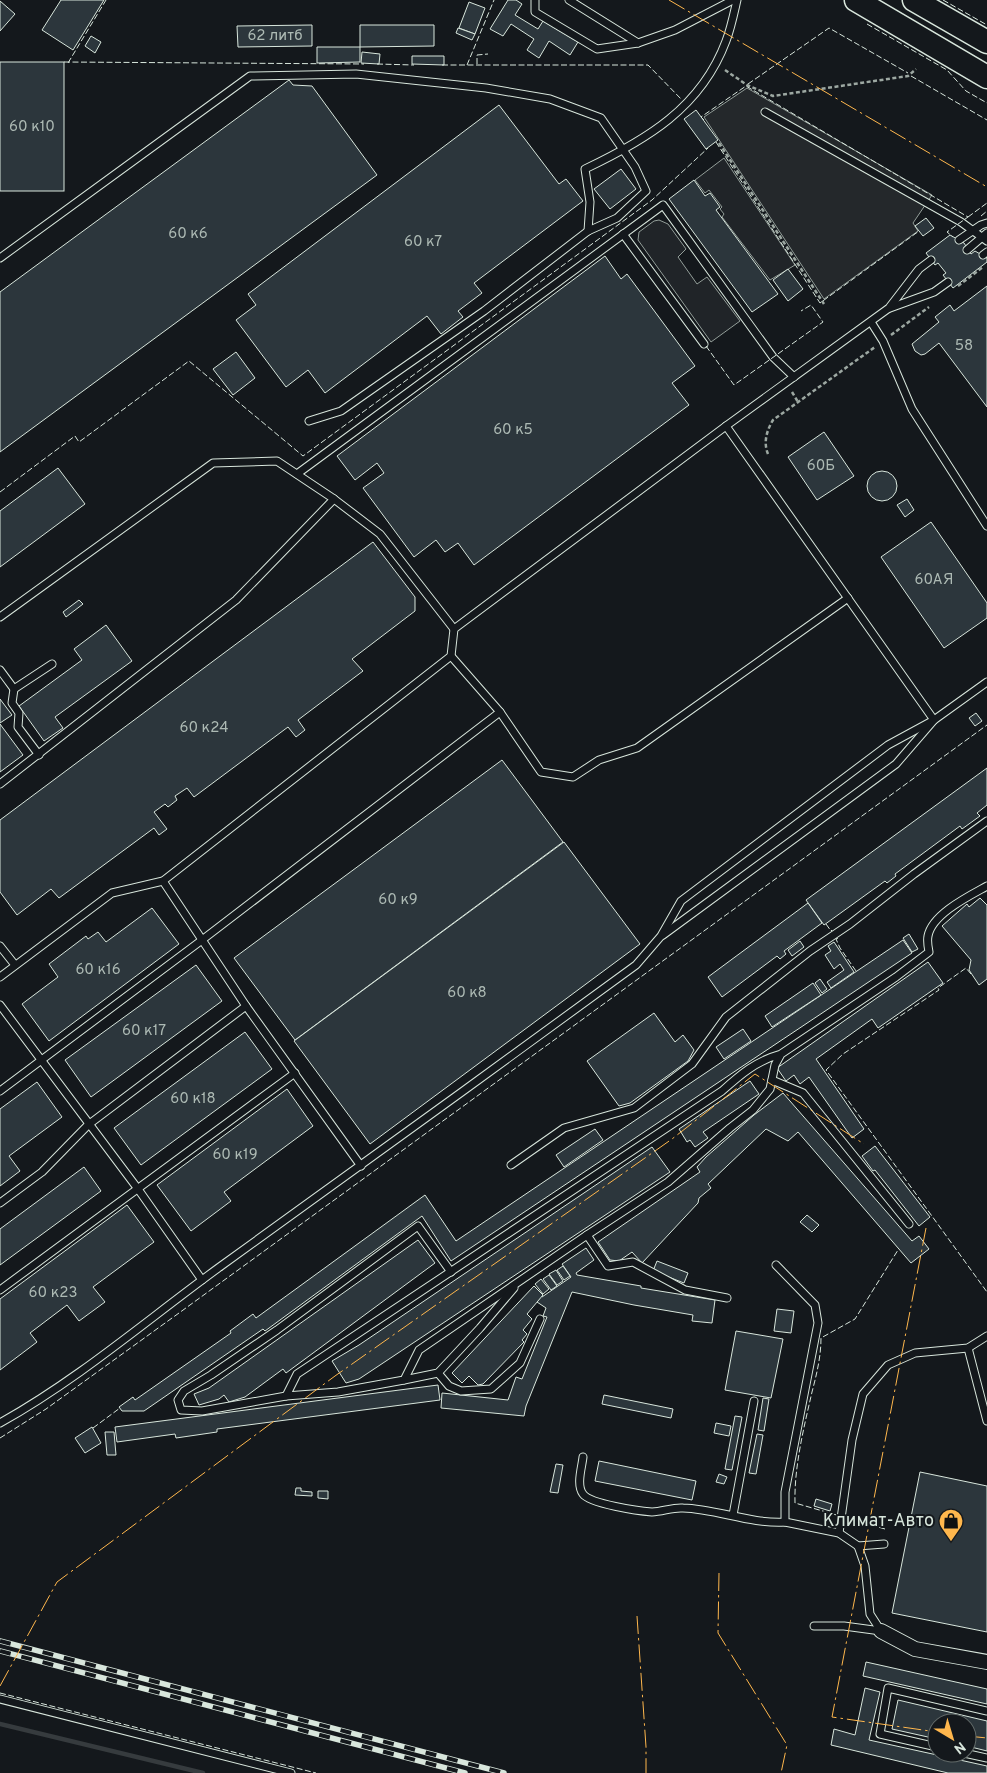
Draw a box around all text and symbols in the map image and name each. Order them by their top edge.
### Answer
house number: 62 литб [247,27,303,46]
house number: 60 к10 [9,118,55,137]
house number: 60 к6 [168,225,208,244]
house number: 60 к7 [404,233,442,252]
house number: 58 [955,337,973,356]
house number: 60 к5 [493,421,533,440]
house number: 60Б [807,457,835,476]
house number: 60АЯ [914,571,954,590]
house number: 60 к24 [179,719,229,738]
house number: 60 к9 [378,891,418,910]
house number: 60 к16 [75,961,121,980]
house number: 60 к8 [447,984,487,1003]
house number: 60 к17 [122,1022,166,1041]
house number: 60 к18 [170,1090,216,1109]
house number: 60 к19 [212,1146,258,1165]
house number: 60 к23 [29,1284,77,1303]
shop icon: Климат-Авто [938,1508,964,1542]
place label: Климат-Авто [823,1510,934,1533]
north arrow [927,1713,977,1763]
text: N [950,1737,968,1757]

